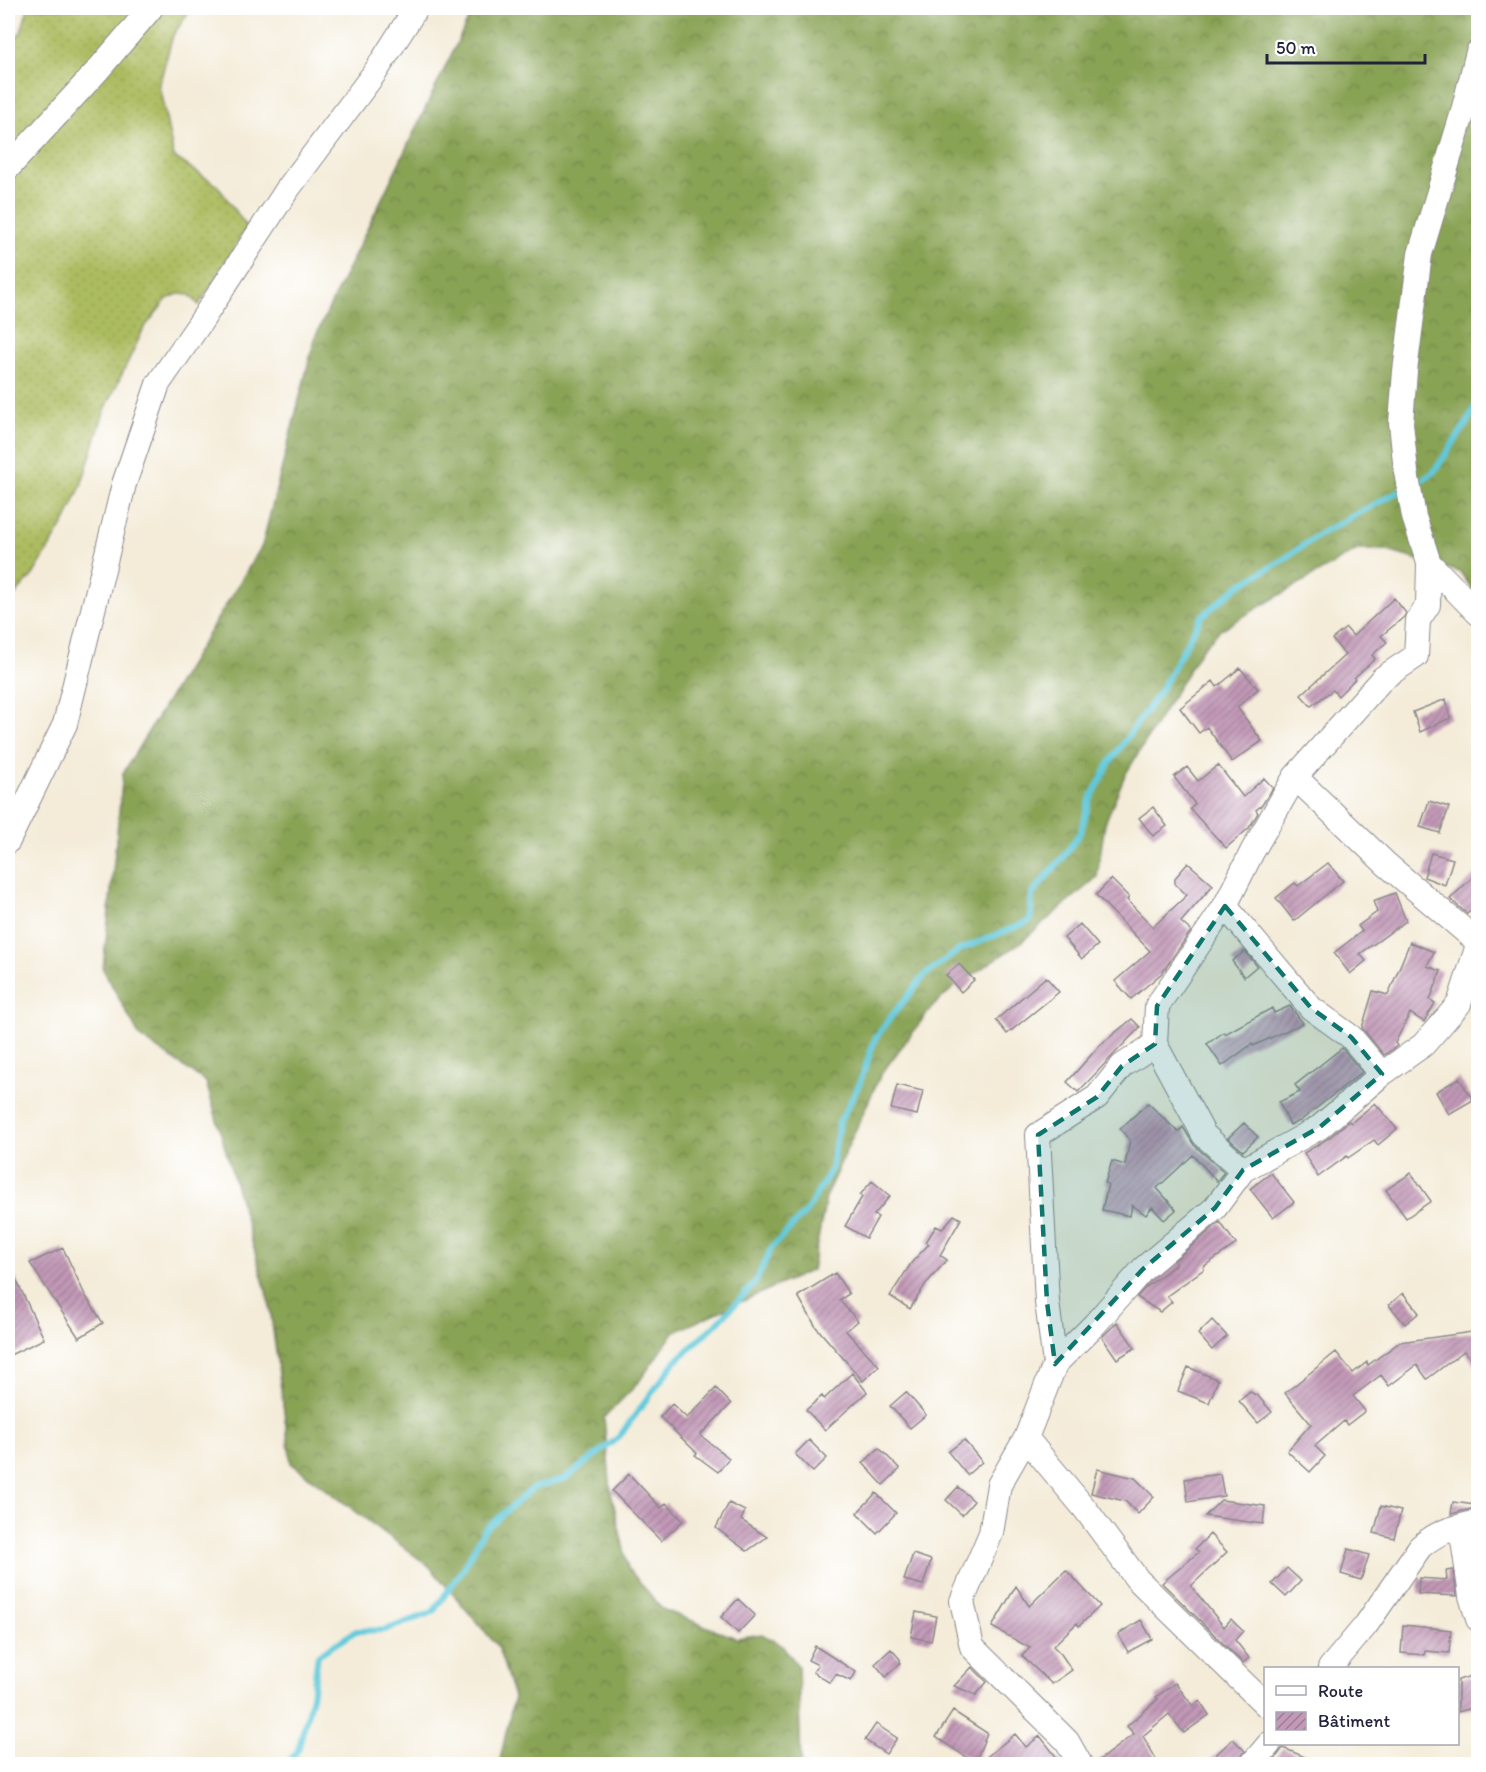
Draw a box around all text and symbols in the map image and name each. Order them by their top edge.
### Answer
scale bar [1267,27,1424,65]
text: 50 m [1276,37,1316,59]
legend [1264,1667,1459,1745]
text: Route [1318,1680,1363,1702]
text: Bâtiment [1318,1710,1391,1732]

